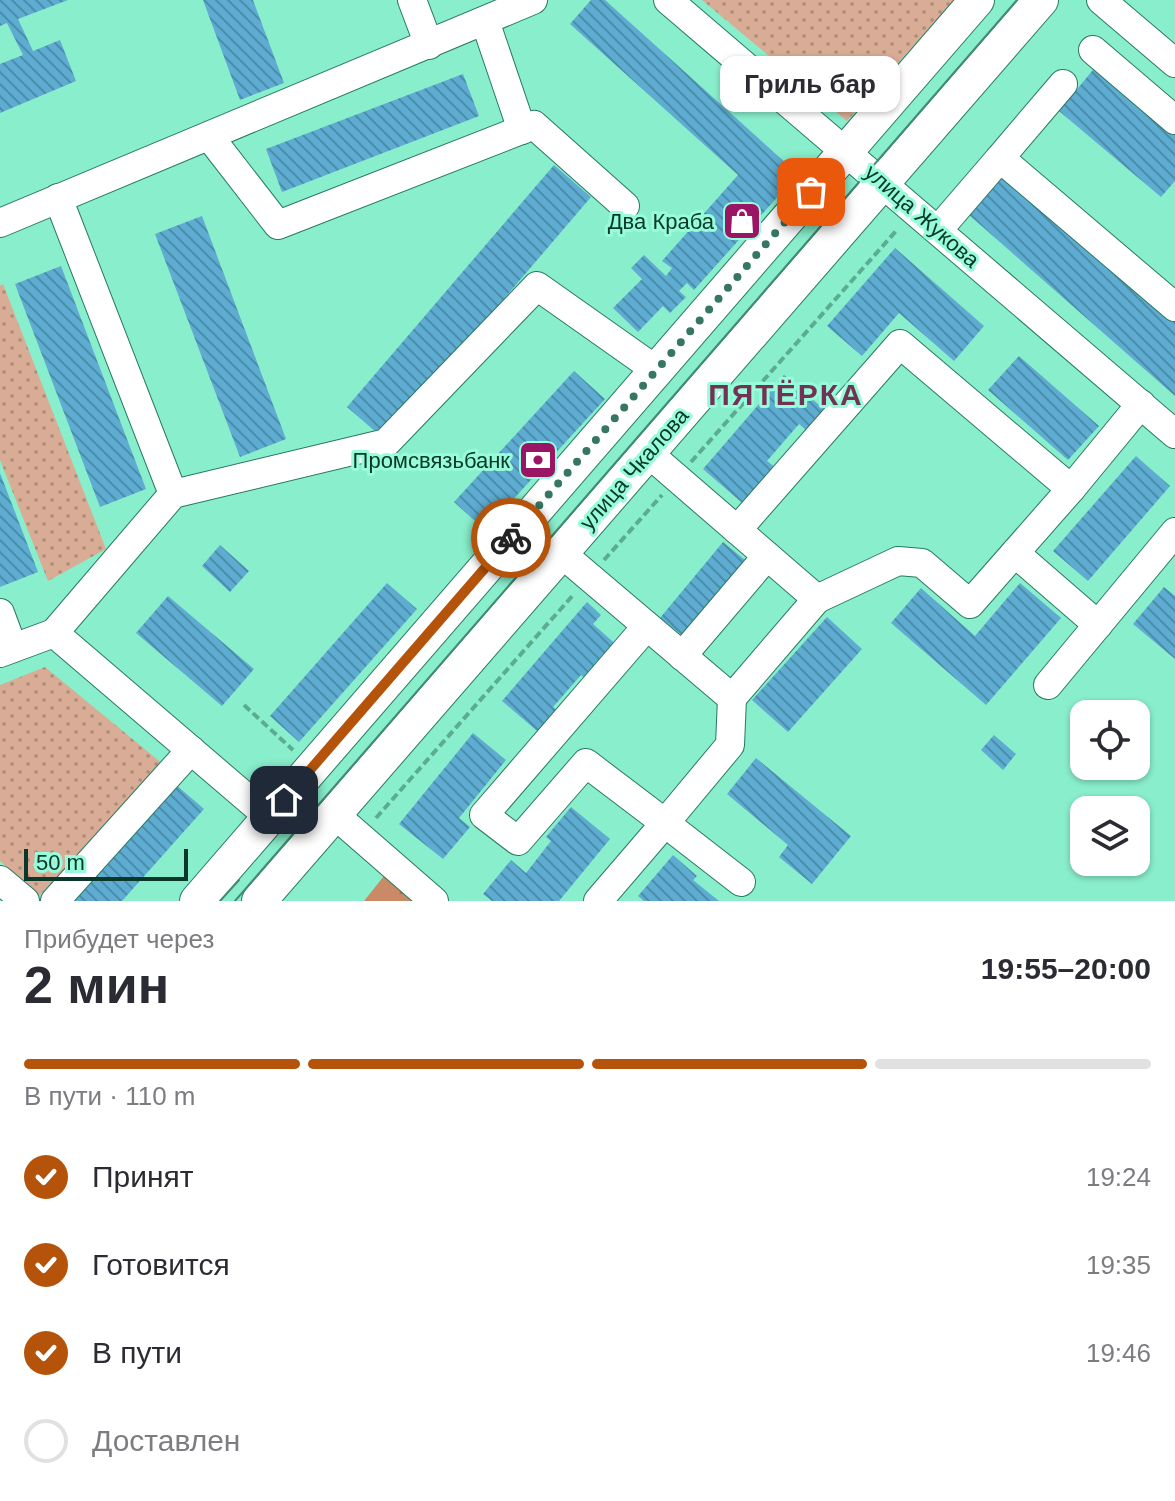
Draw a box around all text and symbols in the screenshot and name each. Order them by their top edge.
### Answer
callout: Гриль бар [721,56,901,112]
text: Гриль бар [744,69,876,99]
pin [777,158,845,226]
street label: улица Жукова [860,160,985,273]
icon: bag [789,170,833,214]
shop icon: Два Краба [721,200,763,242]
place label: Два Краба [608,209,715,234]
district label: ПЯТЁРКА [708,378,864,411]
street label: улица Чкалова [575,403,694,535]
bank icon: Промсвязьбанк [517,439,559,481]
place label: Промсвязьбанк [353,448,510,473]
courier [471,498,551,578]
icon: bike [489,516,533,560]
map controls [1070,700,1150,876]
button: locate [1070,700,1150,780]
pin [250,766,318,834]
icon: home [262,778,306,822]
button: layers [1070,796,1150,876]
scale bar [24,845,188,881]
text: 50 m [36,850,85,875]
text: Прибудет через [24,924,214,954]
text: 19:55–20:00 [981,952,1151,985]
text: 2 мин [24,956,169,1014]
text: В пути · 110 m [24,1081,196,1111]
icon: check [24,1155,68,1199]
text: Принят [92,1160,194,1193]
text: 19:24 [1086,1162,1151,1192]
icon: check [24,1243,68,1287]
text: Готовится [92,1248,230,1281]
text: 19:35 [1086,1250,1151,1280]
icon: check [24,1331,68,1375]
text: В пути [92,1336,182,1369]
text: 19:46 [1086,1338,1151,1368]
text: Доставлен [92,1424,240,1457]

